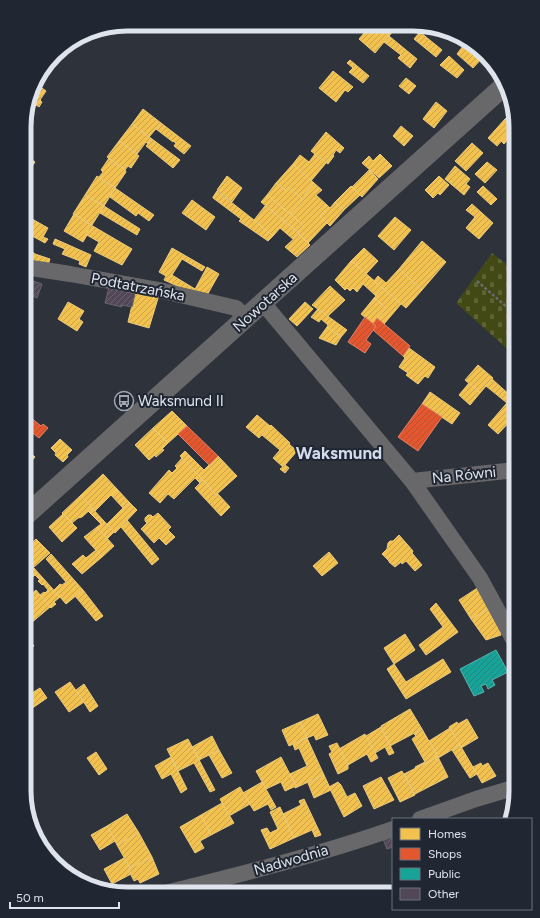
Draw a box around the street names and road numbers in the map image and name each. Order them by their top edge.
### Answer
street label: Nowotarska [229,268,301,336]
street label: Podtatrzańska [90,269,186,305]
street label: Na Równi [431,463,497,487]
street label: Nadwodnia [252,841,330,879]

